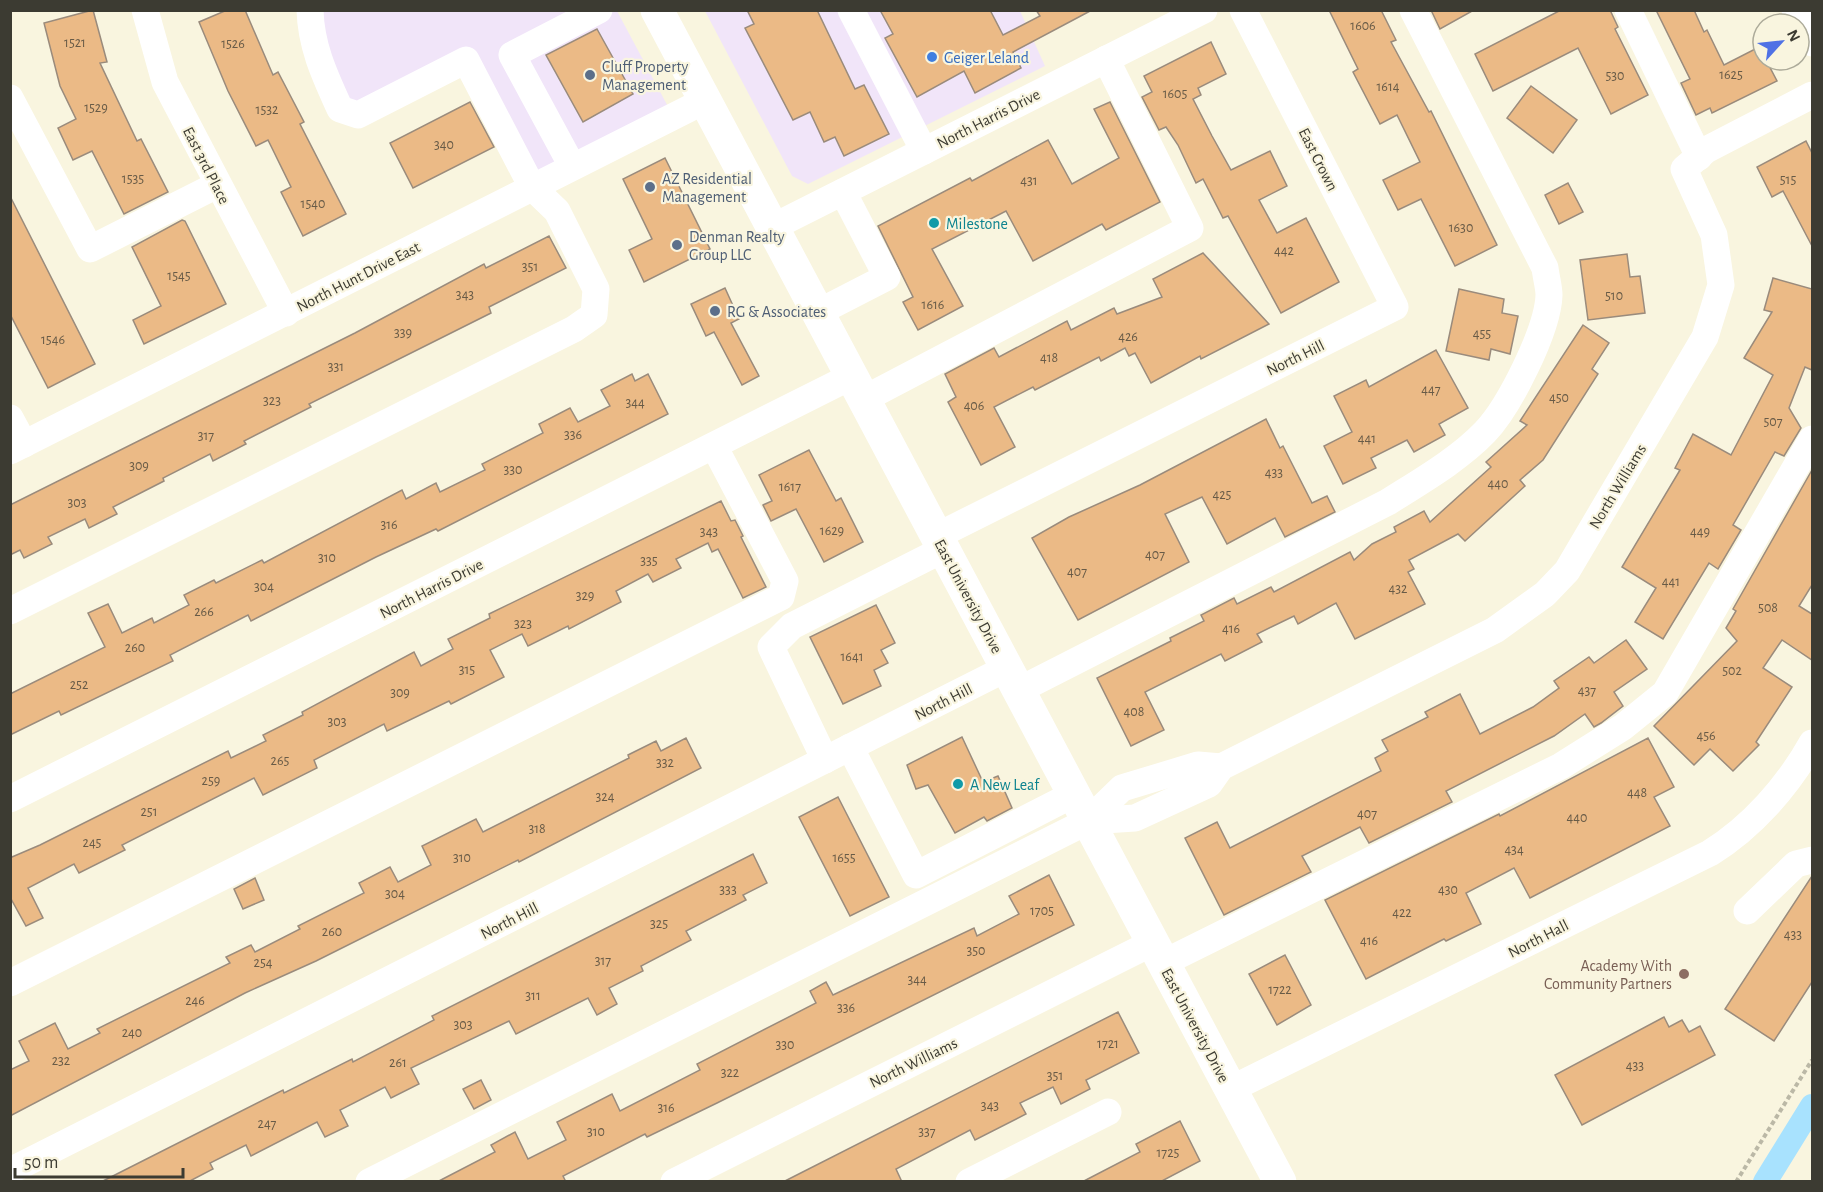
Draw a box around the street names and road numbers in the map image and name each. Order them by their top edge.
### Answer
street label: North Harris Drive [934,86,1043,152]
street label: East 3rd Place [180,124,232,207]
street label: East Crown [1295,125,1341,194]
street label: North Hunt Drive East [294,239,423,315]
street label: North Hill [1264,337,1327,379]
street label: North Williams [1586,441,1649,532]
street label: East University Drive [930,537,1005,657]
street label: North Harris Drive [377,556,486,622]
street label: North Hill [912,681,975,723]
street label: North Hill [478,900,541,942]
street label: North Hall [1506,917,1571,961]
street label: East University Drive [1157,966,1232,1086]
street label: North Williams [867,1035,960,1091]

